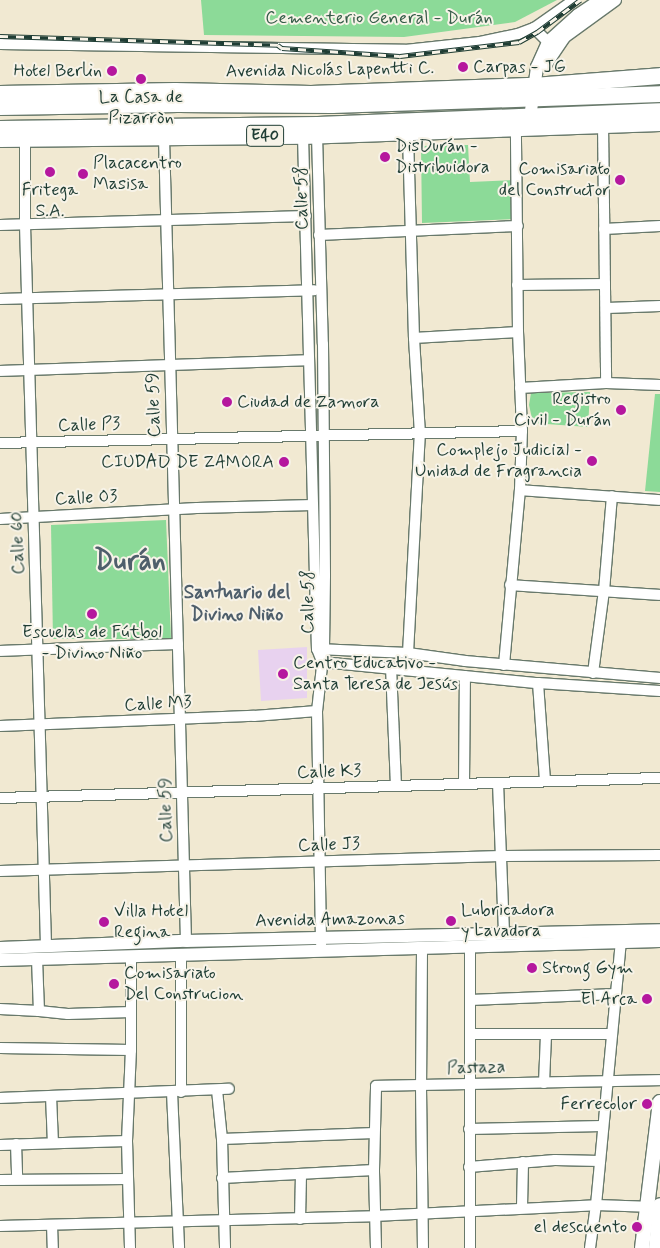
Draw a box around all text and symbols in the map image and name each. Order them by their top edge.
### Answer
park label: Cementerio General - Durán [265,7,493,29]
place label: Carpas - JG [473,56,566,78]
street label: Avenida Nicolás Lapentti C. [222,57,438,83]
place label: Hotel Berlin [13,60,102,82]
marker: Carpas - JG [457,61,469,73]
marker: Hotel Berlin [106,65,118,77]
marker: La Casa de Pizarròn [135,73,147,85]
place label: La Casa de Pizarròn [98,87,184,130]
road number: E40 [245,122,285,150]
place label: DisDurán - Distribuidora [395,136,489,178]
marker: DisDurán - Distribuidora [379,151,391,163]
place label: Placacentro Masisa [93,153,182,195]
place label: Comisariato del Constructor [496,159,610,202]
marker: Fritega S.A. [44,166,56,178]
street label: Calle 58 [291,166,313,230]
marker: Placacentro Masisa [77,168,89,180]
marker: Comisariato del Constructor [614,174,626,186]
place label: Fritega S.A. [22,180,78,222]
street label: Calle 59 [142,372,166,438]
place label: Registro Civil - Durán [514,389,611,432]
place label: Ciudad de Zamora [237,391,382,413]
marker: Ciudad de Zamora [221,396,233,408]
marker: Registro Civil - Durán [615,404,627,416]
street label: Calle P3 [57,413,121,437]
place label: Complejo Judicial - Unidad de Fragrancia [418,440,582,482]
place label: CIUDAD DE ZAMORA [94,451,274,473]
marker: Complejo Judicial - Unidad de Fragrancia [586,455,598,467]
marker: CIUDAD DE ZAMORA [278,456,290,468]
street label: Calle O3 [54,486,118,510]
street label: Calle 60 [6,511,30,575]
district label: Durán [94,545,166,579]
street label: Calle 58 [297,570,319,634]
district label: Santuario del Divino Niño [184,582,290,626]
marker: Escuelas de Fútbol - Divino Niño [86,608,98,620]
place label: Escuelas de Fútbol - Divino Niño [22,622,162,664]
place label: Centro Educativo - Santa Teresa de Jesús [293,653,464,696]
marker: Centro Educativo - Santa Teresa de Jesús [277,668,289,680]
street label: Calle M3 [124,691,192,717]
street label: Calle K3 [296,760,362,784]
street label: Calle 59 [154,777,178,843]
street label: Calle J3 [298,833,360,857]
place label: Lubricadora y Lavadora [461,900,555,942]
place label: Villa Hotel Regina [114,901,188,944]
street label: Avenida Amazonas [256,908,404,932]
marker: Lubricadora y Lavadora [445,915,457,927]
marker: Villa Hotel Regina [98,916,110,928]
place label: Strong Gym [542,957,636,979]
marker: Strong Gym [526,962,538,974]
place label: Comisariato Del Construcion [124,963,246,1006]
marker: Comisariato Del Construcion [108,978,120,990]
place label: El Arca [581,988,637,1010]
marker: El Arca [641,993,653,1005]
street label: Pastaza [446,1056,506,1080]
place label: Ferrecolor [561,1093,637,1115]
marker: Ferrecolor [641,1098,653,1110]
place label: el descuento [539,1216,627,1238]
marker: el descuento [631,1221,643,1233]

